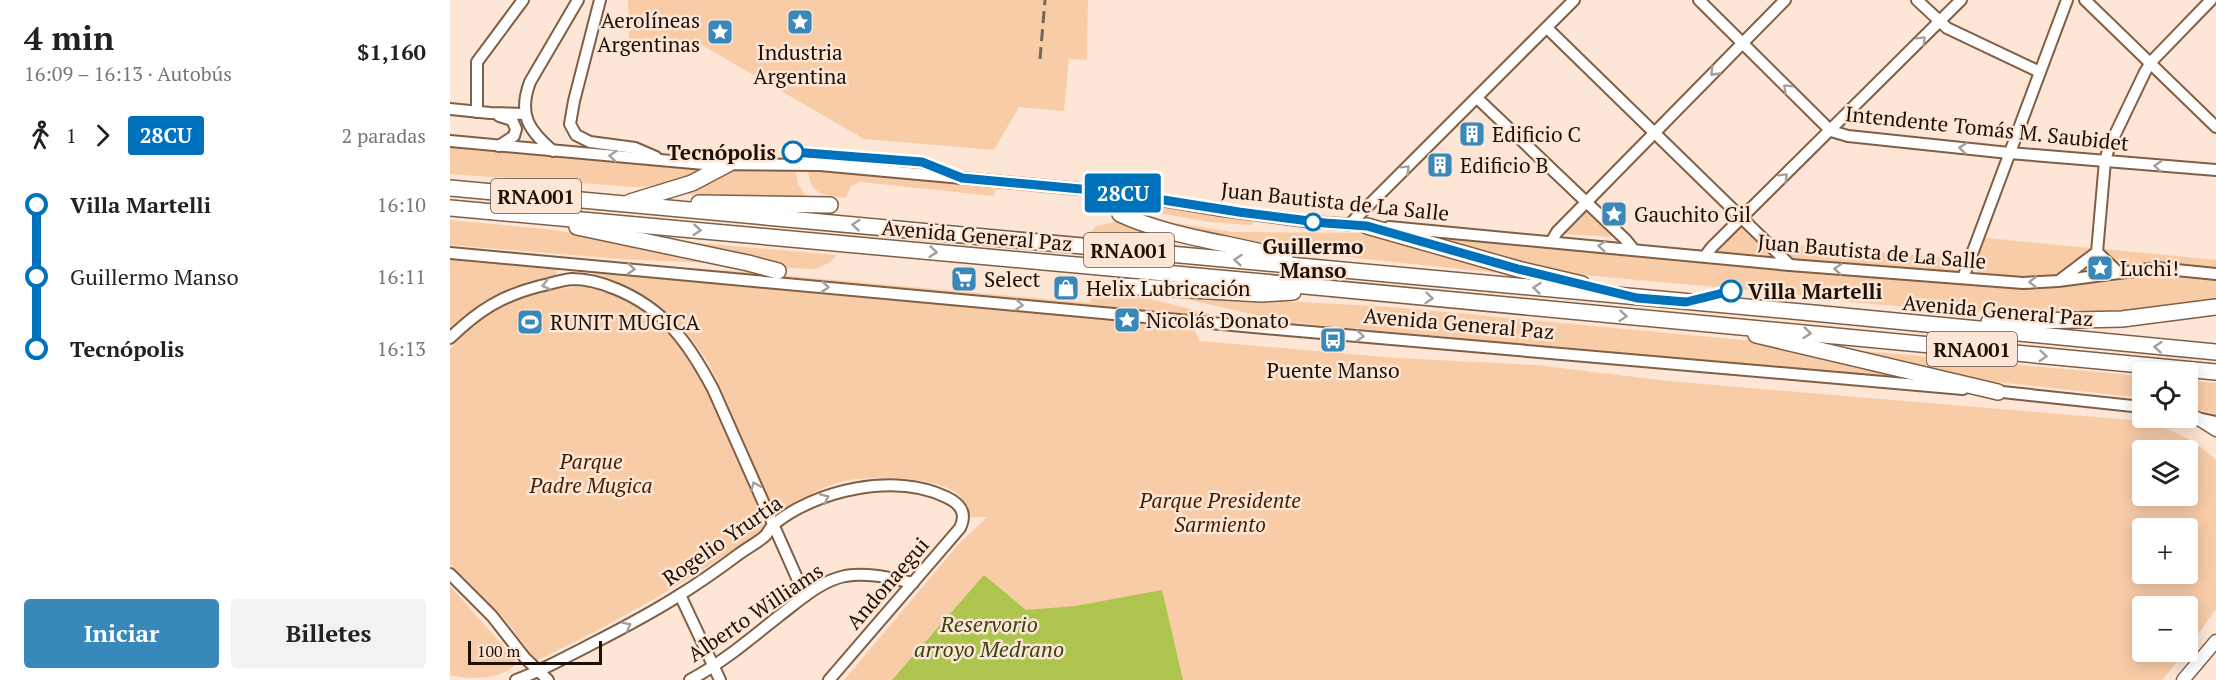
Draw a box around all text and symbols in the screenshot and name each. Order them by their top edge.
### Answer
place label: Aerolíneas Argentinas [597,6,700,58]
place icon: Industria Argentina [785,7,815,37]
text: 4 min [24,16,114,59]
place icon: Aerolíneas Argentinas [705,17,735,47]
one-way arrow [1914,36,1925,47]
text: $1,160 [357,37,426,66]
place label: Industria Argentina [753,38,847,90]
text: 16:09 – 16:13 · Autobús [24,60,232,87]
one-way arrow [1710,65,1721,75]
one-way arrow [1784,85,1795,96]
street label: Intendente Tomás M. Saubidet [1844,99,2130,157]
icon: walk [24,119,57,152]
icon: forward [86,119,119,152]
building icon: Edificio C [1457,119,1487,149]
place label: Edificio C [1492,120,1581,148]
text: 28CU [140,121,192,149]
text: 1 [66,122,77,149]
text: 2 paradas [341,122,426,149]
place label: Tecnópolis [667,138,776,166]
marker: Tecnópolis [782,141,804,163]
one-way arrow [1959,142,1968,155]
one-way arrow [608,150,617,163]
building icon: Edificio B [1425,150,1455,180]
place label: Edificio B [1460,151,1549,179]
one-way arrow [2153,159,2162,172]
one-way arrow [1398,166,1409,177]
line badge: 28CU [1081,174,1165,212]
one-way arrow [1776,174,1787,185]
street label: Juan Bautista de La Salle [1220,175,1450,227]
road number: RNA001 [491,179,581,213]
text: 28CU [1097,179,1149,207]
text: Villa Martelli [70,190,211,219]
text: 16:10 [377,191,426,218]
place icon: Gauchito Gil [1599,199,1629,229]
place label: Gauchito Gil [1634,200,1751,228]
street label: Avenida General Paz [880,213,1074,257]
marker: Guillermo Manso [1304,213,1322,231]
one-way arrow [851,219,860,232]
one-way arrow [692,223,701,236]
street label: Juan Bautista de La Salle [1757,227,1987,275]
place label: Guillermo Manso [1262,232,1364,284]
road number: RNA001 [1084,233,1174,267]
one-way arrow [1598,240,1607,253]
one-way arrow [928,245,937,258]
place icon: Luchi! [2085,253,2115,283]
one-way arrow [1234,254,1243,267]
place label: Luchi! [2120,254,2179,282]
text: Guillermo Manso [70,262,239,291]
one-way arrow [626,262,635,275]
one-way arrow [1834,262,1843,275]
text: 16:11 [377,263,426,290]
supermarket icon: Select [949,264,979,294]
place label: Select [984,265,1040,293]
shop icon: Helix Lubricación [1051,273,1081,303]
place label: Helix Lubricación [1086,274,1251,302]
one-way arrow [2028,276,2037,288]
one-way arrow [541,277,551,290]
place label: Villa Martelli [1748,277,1883,305]
one-way arrow [820,280,829,293]
marker: Villa Martelli [1720,280,1742,302]
one-way arrow [1532,282,1541,295]
street label: Avenida General Paz [1901,288,2095,332]
one-way arrow [1424,291,1433,304]
one-way arrow [1015,298,1024,311]
street label: Avenida General Paz [1362,301,1556,345]
place icon: Nicolás Donato [1112,305,1142,335]
place label: Nicolás Donato [1146,306,1289,334]
sports icon: RUNIT MUGICA [515,307,545,337]
place label: RUNIT MUGICA [550,308,701,336]
one-way arrow [1619,309,1628,322]
bus stop icon: Puente Manso [1318,325,1348,355]
one-way arrow [1802,326,1811,339]
one-way arrow [1355,329,1364,342]
road number: RNA001 [1927,332,2017,366]
text: Tecnópolis [70,334,184,363]
text: 16:13 [377,335,426,362]
one-way arrow [2153,341,2162,354]
one-way arrow [2038,349,2047,362]
place label: Puente Manso [1266,356,1400,384]
map controls [2132,362,2198,662]
button: locate [2132,362,2198,428]
button: layers [2132,440,2198,506]
park label: Parque Padre Mugica [529,447,652,499]
one-way arrow [750,481,762,492]
park label: Parque Presidente Sarmiento [1138,486,1301,538]
street label: Rogelio Yrurtia [657,488,788,592]
one-way arrow [818,493,829,505]
button: + [2132,518,2198,584]
street label: Andonaegui [839,531,935,635]
street label: Alberto Williams [682,556,828,668]
button: − [2132,596,2198,662]
button: Iniciar [24,599,219,668]
button: Billetes [231,599,426,668]
water label: Reservorio arroyo Medrano [914,609,1064,663]
one-way arrow [621,622,632,634]
scale bar [468,638,602,666]
text: 100 m [477,640,520,662]

